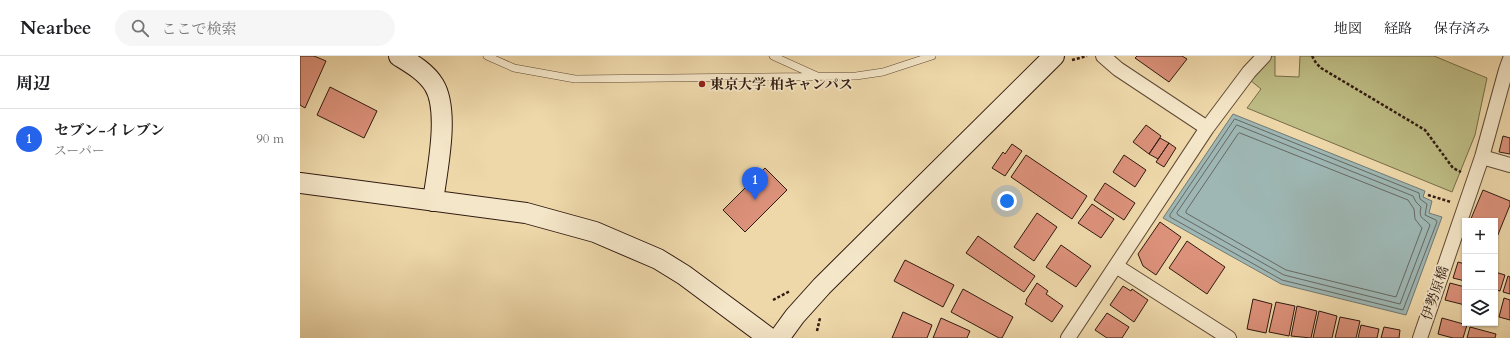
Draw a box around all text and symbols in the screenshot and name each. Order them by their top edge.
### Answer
search box [115,10,395,46]
text: Nearbee [20,15,91,41]
icon: search [129,17,151,39]
text: ここで検索 [161,19,237,39]
text: 地図 [1334,19,1362,38]
text: 経路 [1384,19,1412,38]
text: 保存済み [1434,19,1490,38]
text: 周辺 [16,72,50,95]
place label: 東京大学 柏キャンパス [710,75,853,94]
marker: 東京大学 柏キャンパス [697,79,707,89]
text: セブン-イレブン [54,120,165,140]
text: 1 [26,130,32,148]
text: 90 m [256,130,284,148]
text: スーパー [54,142,105,160]
pin: 1 [742,167,768,200]
your location [997,191,1017,211]
map controls [1462,218,1498,326]
button: + [1462,218,1498,254]
button: − [1462,254,1498,290]
street label: 伊勢原橋 [1417,263,1453,323]
button: layers [1462,290,1498,326]

